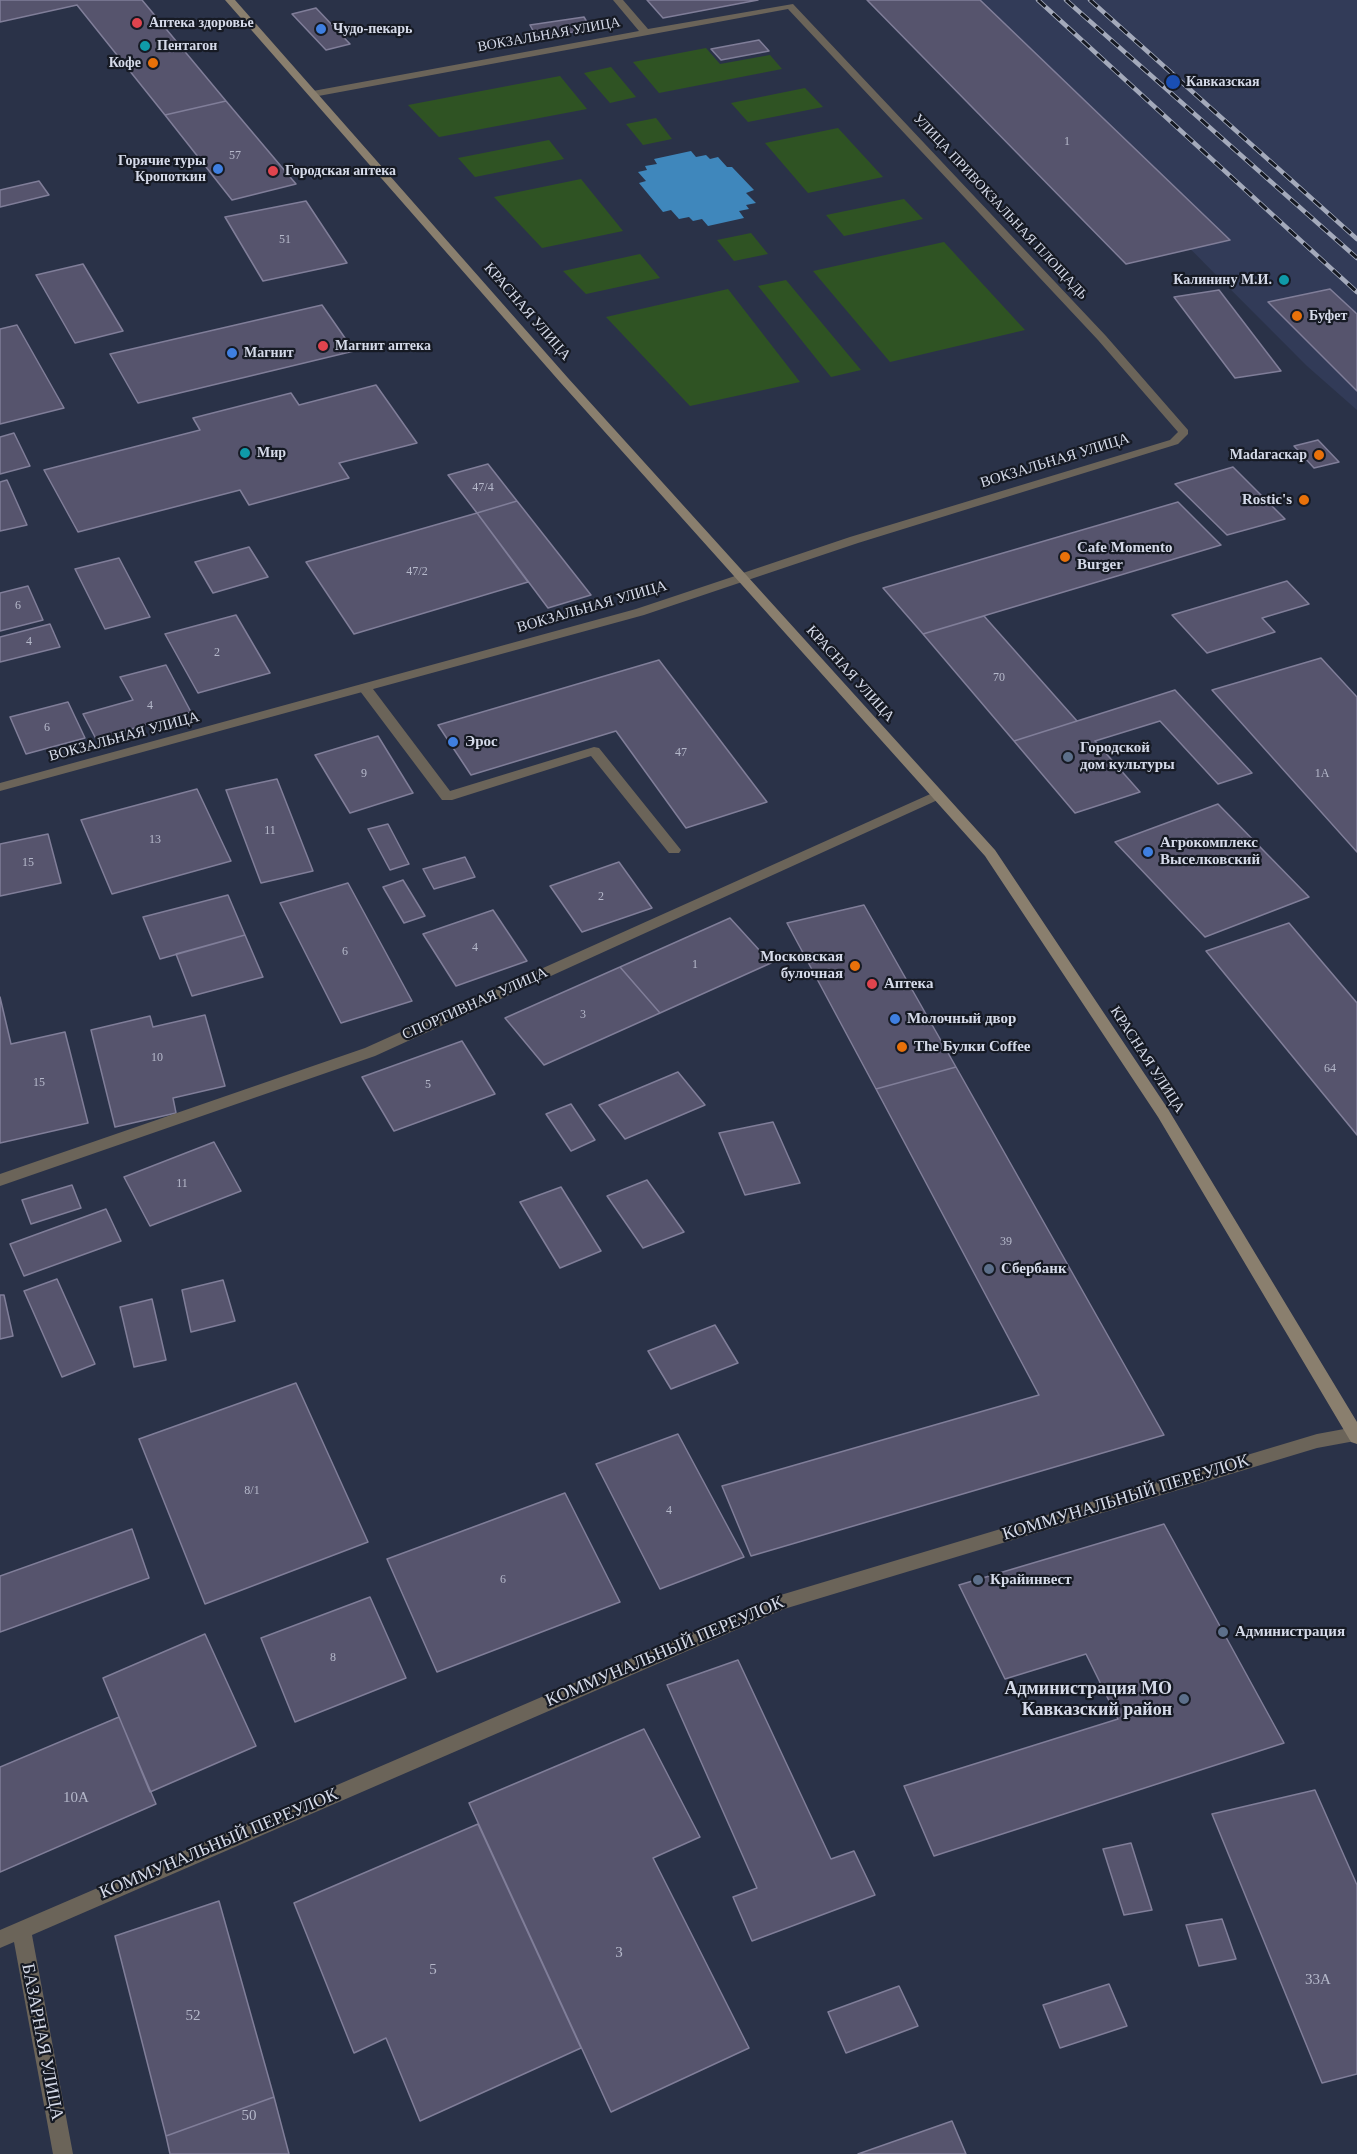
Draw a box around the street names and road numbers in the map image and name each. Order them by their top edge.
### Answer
street label: ВОКЗАЛЬНАЯ УЛИЦА [476,14,622,56]
street label: УЛИЦА ПРИВОКЗАЛЬНАЯ ПЛОЩАДЬ [909,111,1091,303]
street label: КРАСНАЯ УЛИЦА [480,259,574,365]
street label: ВОКЗАЛЬНАЯ УЛИЦА [978,430,1132,492]
street label: ВОКЗАЛЬНАЯ УЛИЦА [515,577,669,637]
street label: КРАСНАЯ УЛИЦА [802,622,898,726]
street label: ВОКЗАЛЬНАЯ УЛИЦА [47,708,201,766]
street label: СПОРТИВНАЯ УЛИЦА [400,964,550,1044]
street label: КРАСНАЯ УЛИЦА [1106,1003,1188,1117]
street label: КОММУНАЛЬНЫЙ ПЕРЕУЛОК [1000,1450,1252,1546]
street label: КОММУНАЛЬНЫЙ ПЕРЕУЛОК [543,1592,787,1712]
street label: КОММУНАЛЬНЫЙ ПЕРЕУЛОК [97,1784,341,1904]
street label: БАЗАРНАЯ УЛИЦА [16,1962,68,2122]

